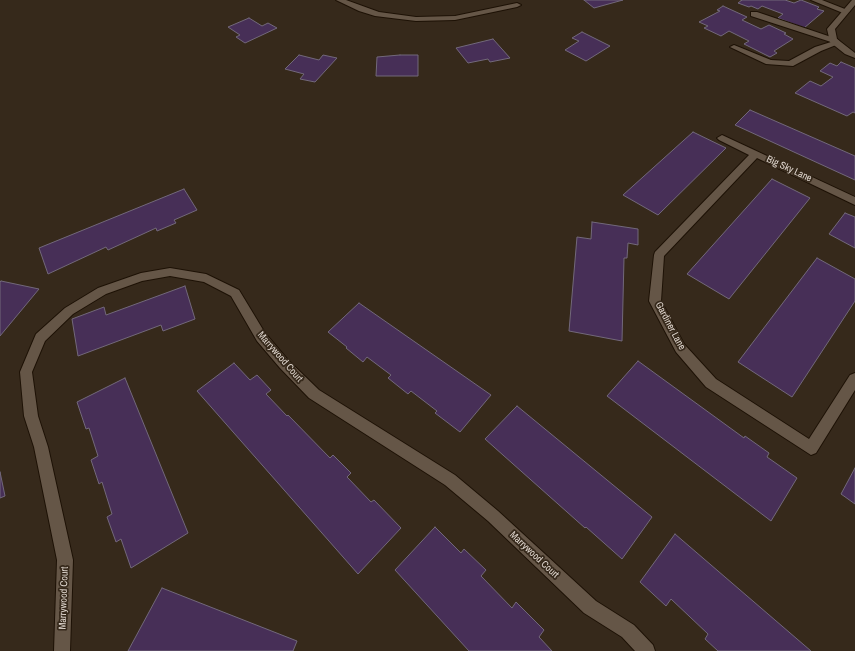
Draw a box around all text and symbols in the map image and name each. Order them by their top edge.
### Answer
street label: Big Sky Lane [764,153,814,185]
street label: Gardiner Lane [652,300,688,352]
street label: Marrywood Court [255,329,305,385]
street label: Marrywood Court [507,529,561,581]
street label: Marrywood Court [57,566,71,630]

